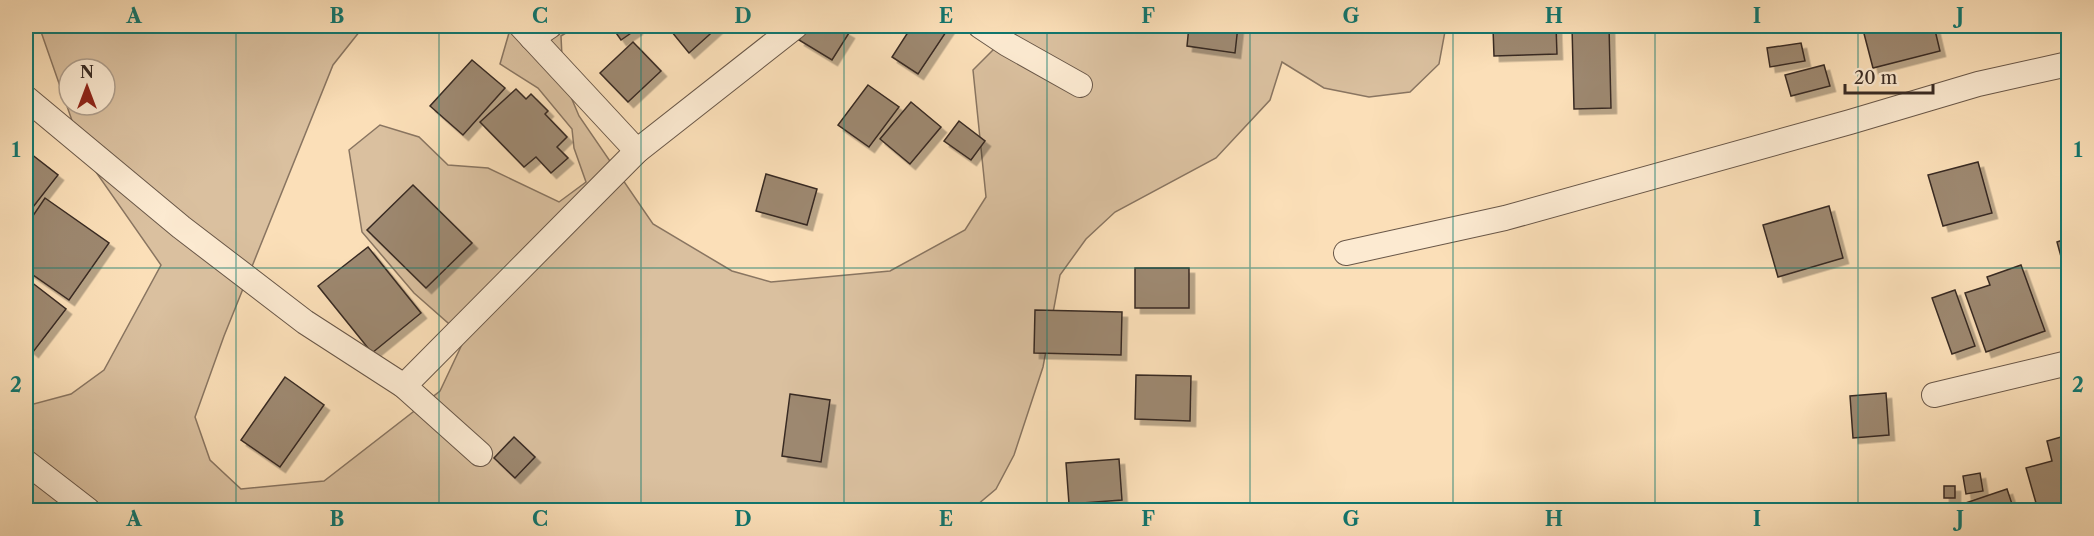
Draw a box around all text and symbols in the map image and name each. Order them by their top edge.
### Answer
text: A [125,4,142,28]
text: B [330,4,345,28]
text: C [532,4,548,28]
text: D [734,4,752,28]
text: E [939,4,953,28]
text: F [1141,4,1155,28]
text: G [1343,4,1360,28]
text: H [1545,4,1563,28]
text: I [1753,4,1761,28]
text: J [1952,4,1964,28]
north arrow [57,57,117,117]
scale bar [1845,57,1934,95]
text: N [80,62,94,82]
text: 20 m [1854,67,1898,89]
text: 1 [12,138,21,162]
text: 1 [2074,138,2083,162]
text: 2 [10,373,22,397]
text: 2 [2072,373,2084,397]
text: A [125,507,142,531]
text: B [330,507,345,531]
text: C [532,507,548,531]
text: D [734,507,752,531]
text: E [939,507,953,531]
text: F [1141,507,1155,531]
text: G [1343,507,1360,531]
text: H [1545,507,1563,531]
text: I [1753,507,1761,531]
text: J [1952,507,1964,531]

